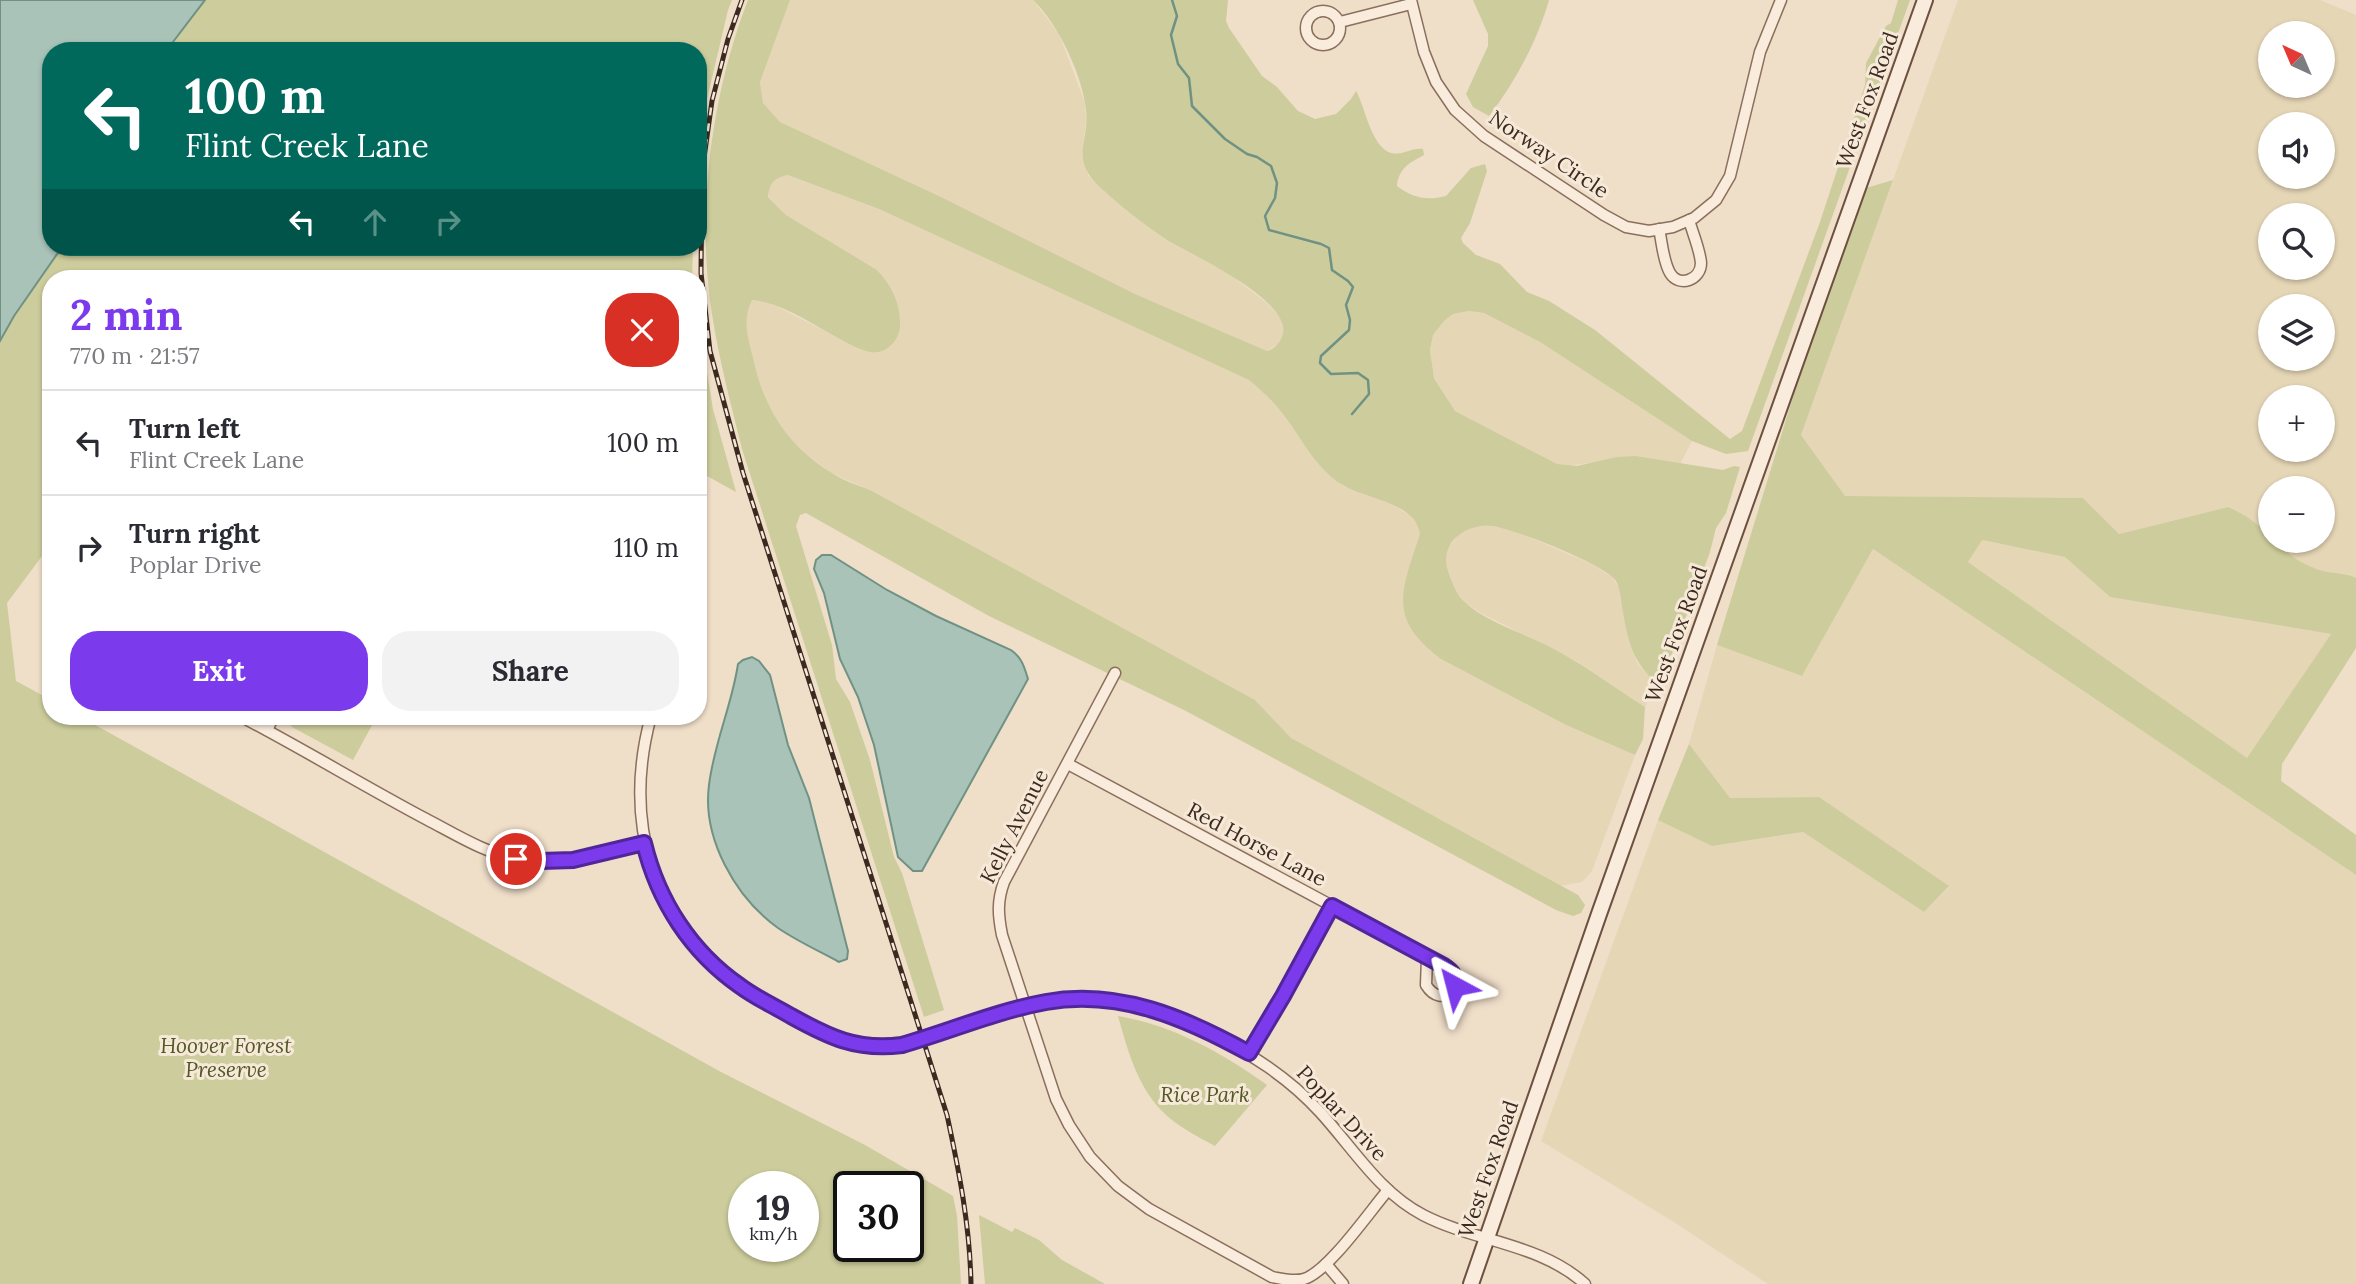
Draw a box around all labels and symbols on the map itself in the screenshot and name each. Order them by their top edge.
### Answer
north arrow [2258,21,2334,98]
street label: West Fox Road [1830,28,1904,172]
street label: Norway Circle [1484,104,1614,204]
street label: West Fox Road [1639,562,1713,706]
street label: Kelly Avenue [974,764,1054,888]
street label: Red Horse Lane [1183,796,1331,892]
pin [486,829,546,889]
position arrow [1418,949,1492,1023]
park label: Hoover Forest Preserve [160,1032,292,1083]
street label: Poplar Drive [1291,1060,1393,1166]
park label: Rice Park [1160,1081,1250,1108]
street label: West Fox Road [1452,1097,1524,1241]
speed limit sign: 30 [833,1171,924,1262]

